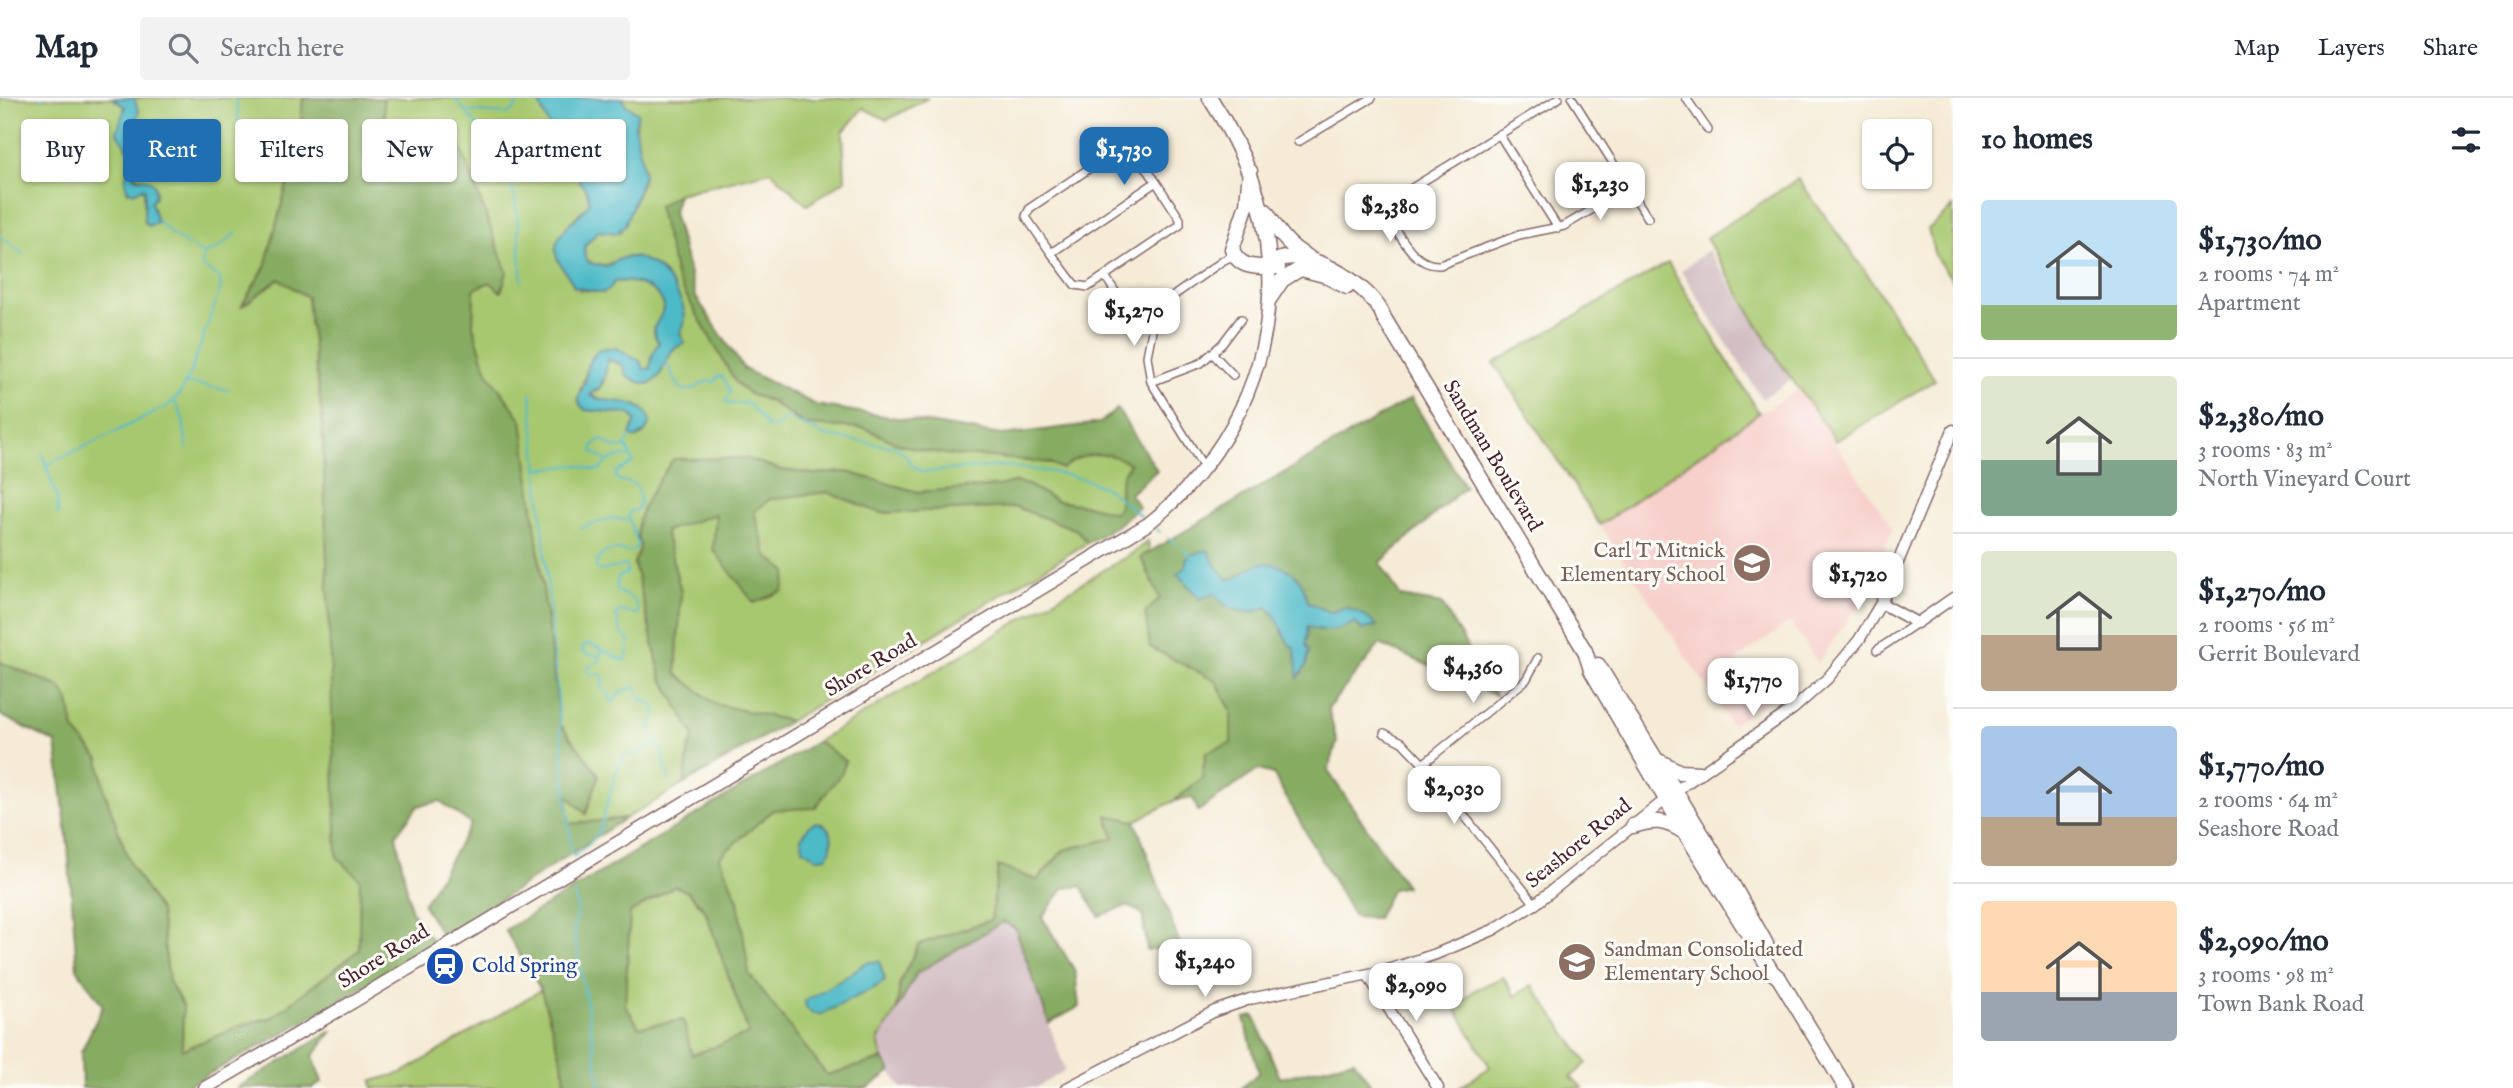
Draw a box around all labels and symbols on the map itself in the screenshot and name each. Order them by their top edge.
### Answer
pin: $1,730 [1067,127,1181,187]
pin: $1,230 [1543,162,1657,222]
pin: $2,380 [1333,184,1447,244]
pin: $1,270 [1077,288,1191,348]
street label: Sandman Boulevard [1436,375,1548,537]
place label: Carl T Mitnick Elementary School [1560,538,1726,589]
school or university icon: Carl T Mitnick Elementary School [1731,542,1773,584]
pin: $1,720 [1801,552,1915,612]
street label: Shore Road [820,628,923,704]
pin: $4,360 [1416,646,1530,705]
pin: $1,770 [1696,658,1810,718]
pin: $2,030 [1397,766,1511,826]
street label: Seashore Road [1521,793,1638,895]
street label: Shore Road [333,918,435,996]
place label: Sandman Consolidated Elementary School [1604,937,1804,988]
pin: $1,240 [1148,940,1262,999]
school or university icon: Sandman Consolidated Elementary School [1556,941,1598,983]
station icon: Cold Spring [424,945,466,987]
place label: Cold Spring [472,953,578,980]
pin: $2,090 [1359,964,1473,1023]

